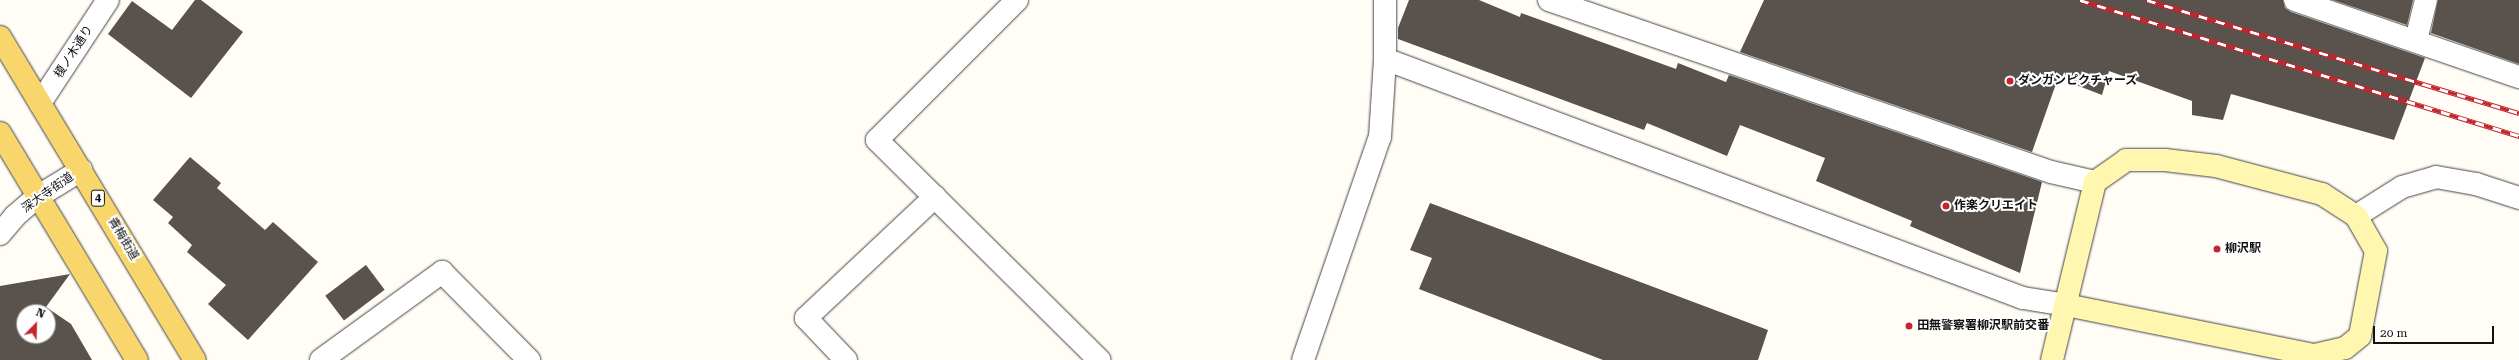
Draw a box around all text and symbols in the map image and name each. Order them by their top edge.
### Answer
street label: 榎ノ木通り [52,23,96,81]
place label: ダンガンピクチャーズ [2018,74,2138,88]
marker: ダンガンピクチャーズ [2005,76,2015,86]
street label: 深大寺街道 [19,170,77,216]
road number: 4 [90,189,106,207]
place label: 作楽クリエイト [1954,199,2038,213]
marker: 作楽クリエイト [1941,201,1951,211]
street label: 青梅街道 [104,215,142,263]
place label: 柳沢駅 [2225,242,2261,256]
marker: 柳沢駅 [2212,244,2222,254]
north arrow [16,304,56,344]
text: N [34,306,47,321]
scale bar [2375,318,2496,344]
place label: 田無警察署柳沢駅前交番 [1917,319,2049,333]
marker: 田無警察署柳沢駅前交番 [1904,321,1914,331]
text: 20 m [2380,326,2407,340]

